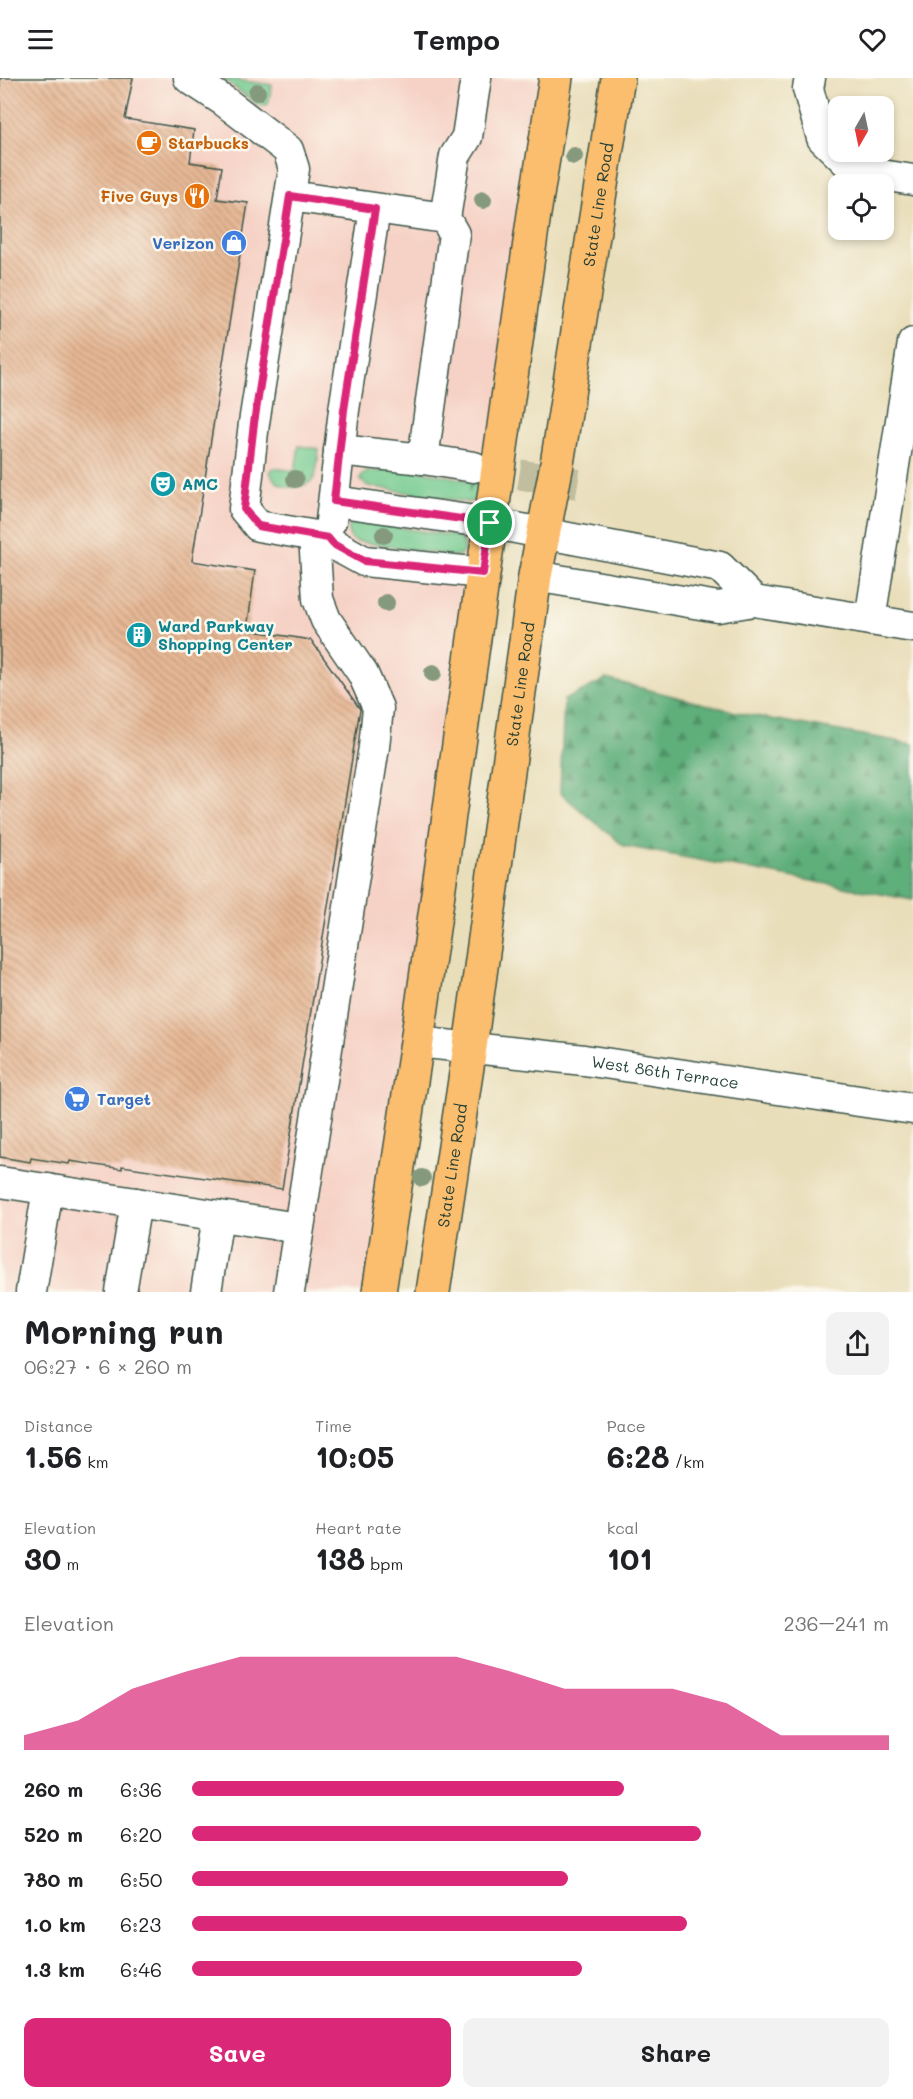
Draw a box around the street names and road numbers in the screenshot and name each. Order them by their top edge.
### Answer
street label: State Line Road [577,141,618,268]
street label: State Line Road [501,621,539,748]
street label: West 86th Terrace [590,1050,740,1093]
street label: State Line Road [432,1102,471,1229]

